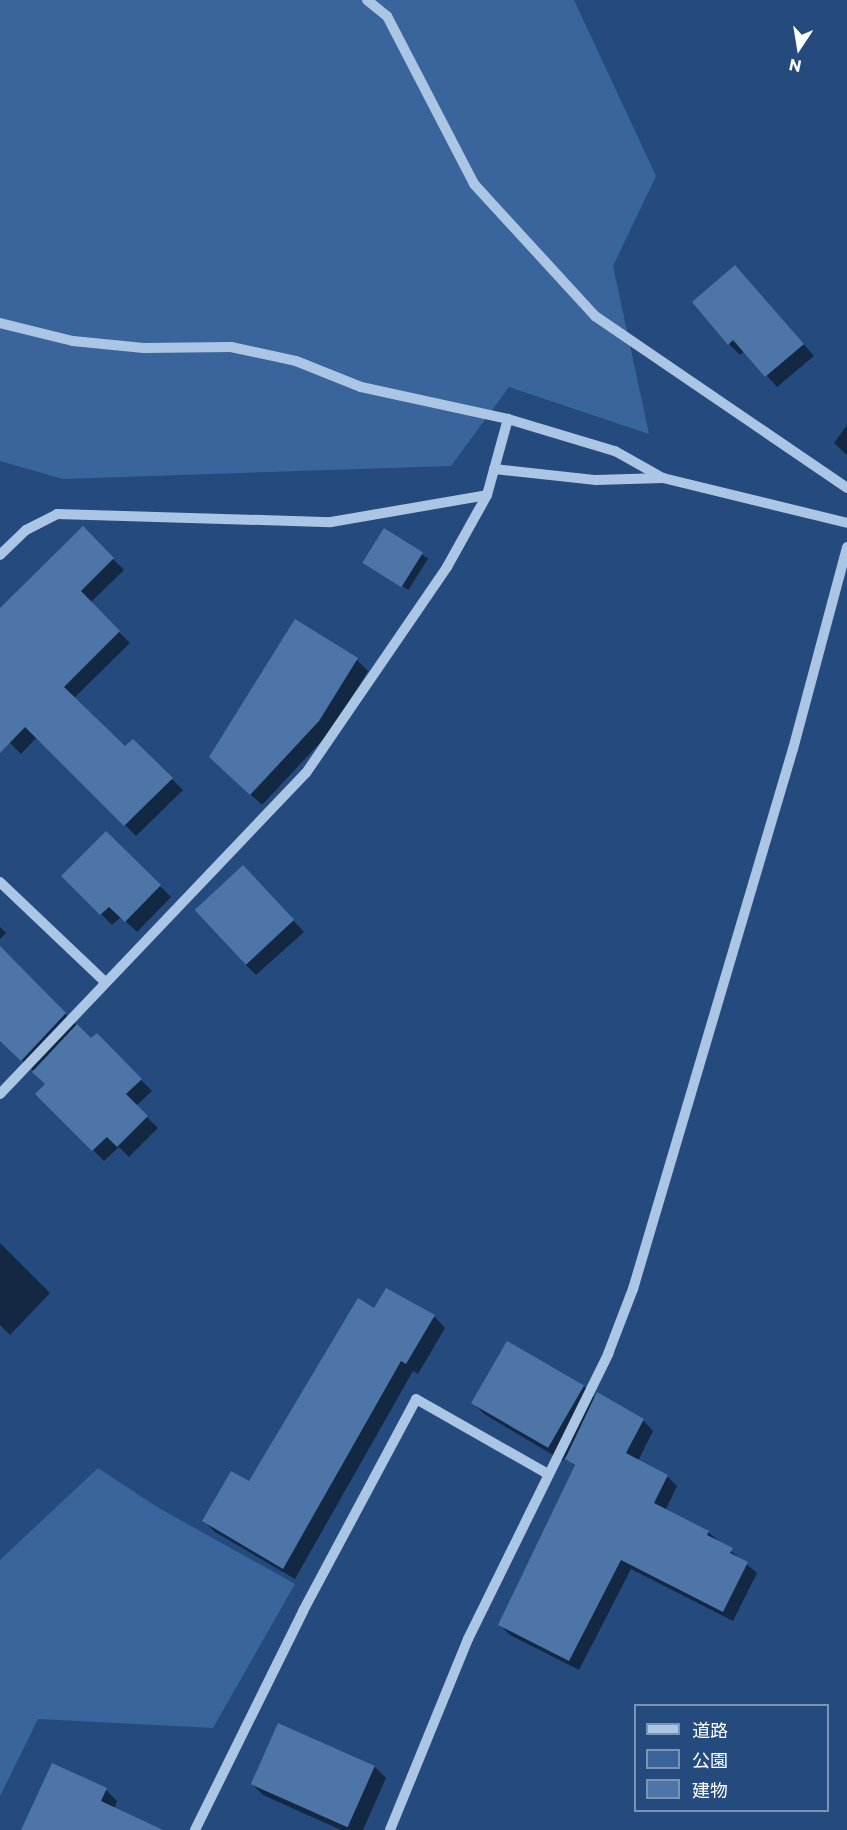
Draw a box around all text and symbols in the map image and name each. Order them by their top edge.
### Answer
north arrow [769,18,829,78]
text: N [787,56,803,77]
legend [634,1704,829,1812]
text: 道路 [692,1719,728,1741]
text: 公園 [692,1749,728,1771]
text: 建物 [692,1779,728,1801]

